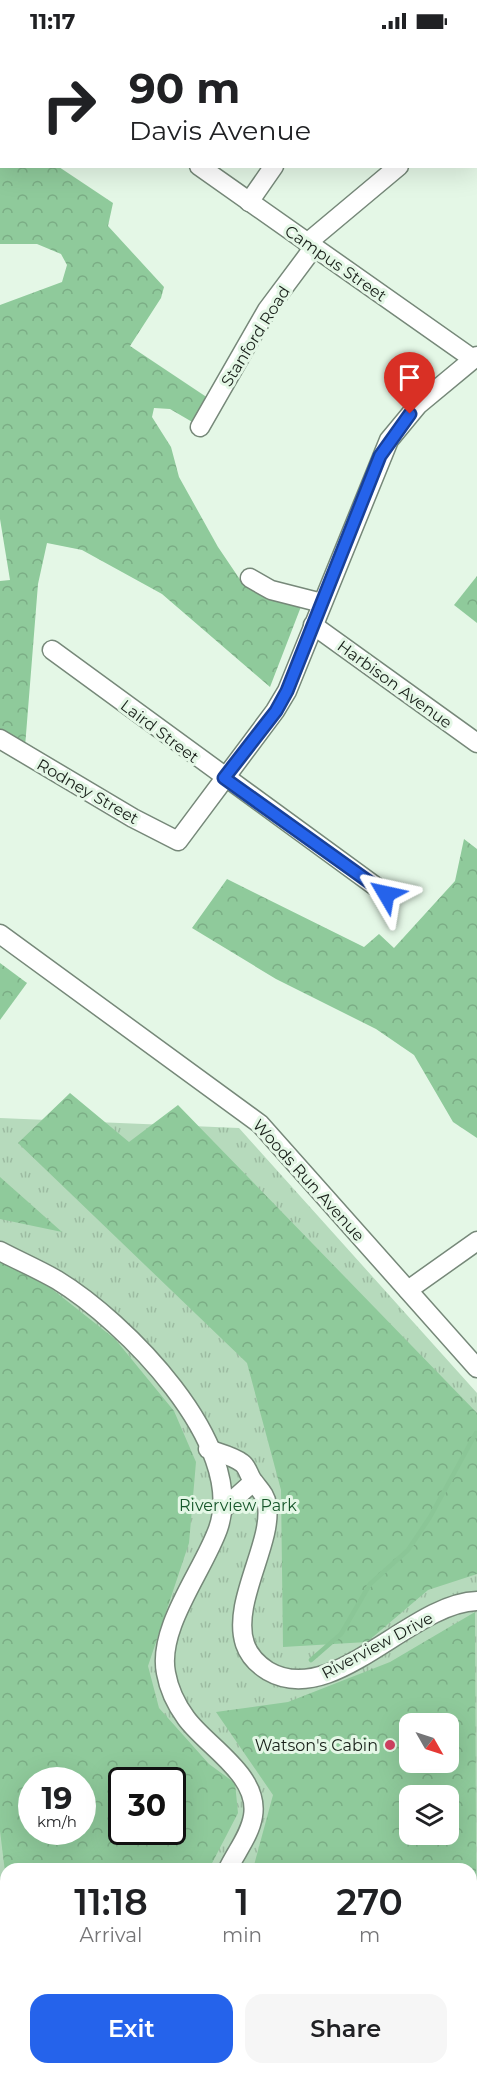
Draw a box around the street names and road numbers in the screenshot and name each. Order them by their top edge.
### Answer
street label: Campus Street [281,221,391,306]
street label: Stanford Road [217,283,294,390]
street label: Harbison Avenue [334,636,456,732]
street label: Laird Street [117,696,203,767]
street label: Rodney Street [34,755,142,828]
street label: Woods Run Avenue [249,1115,368,1245]
street label: Riverview Drive [318,1608,436,1683]

